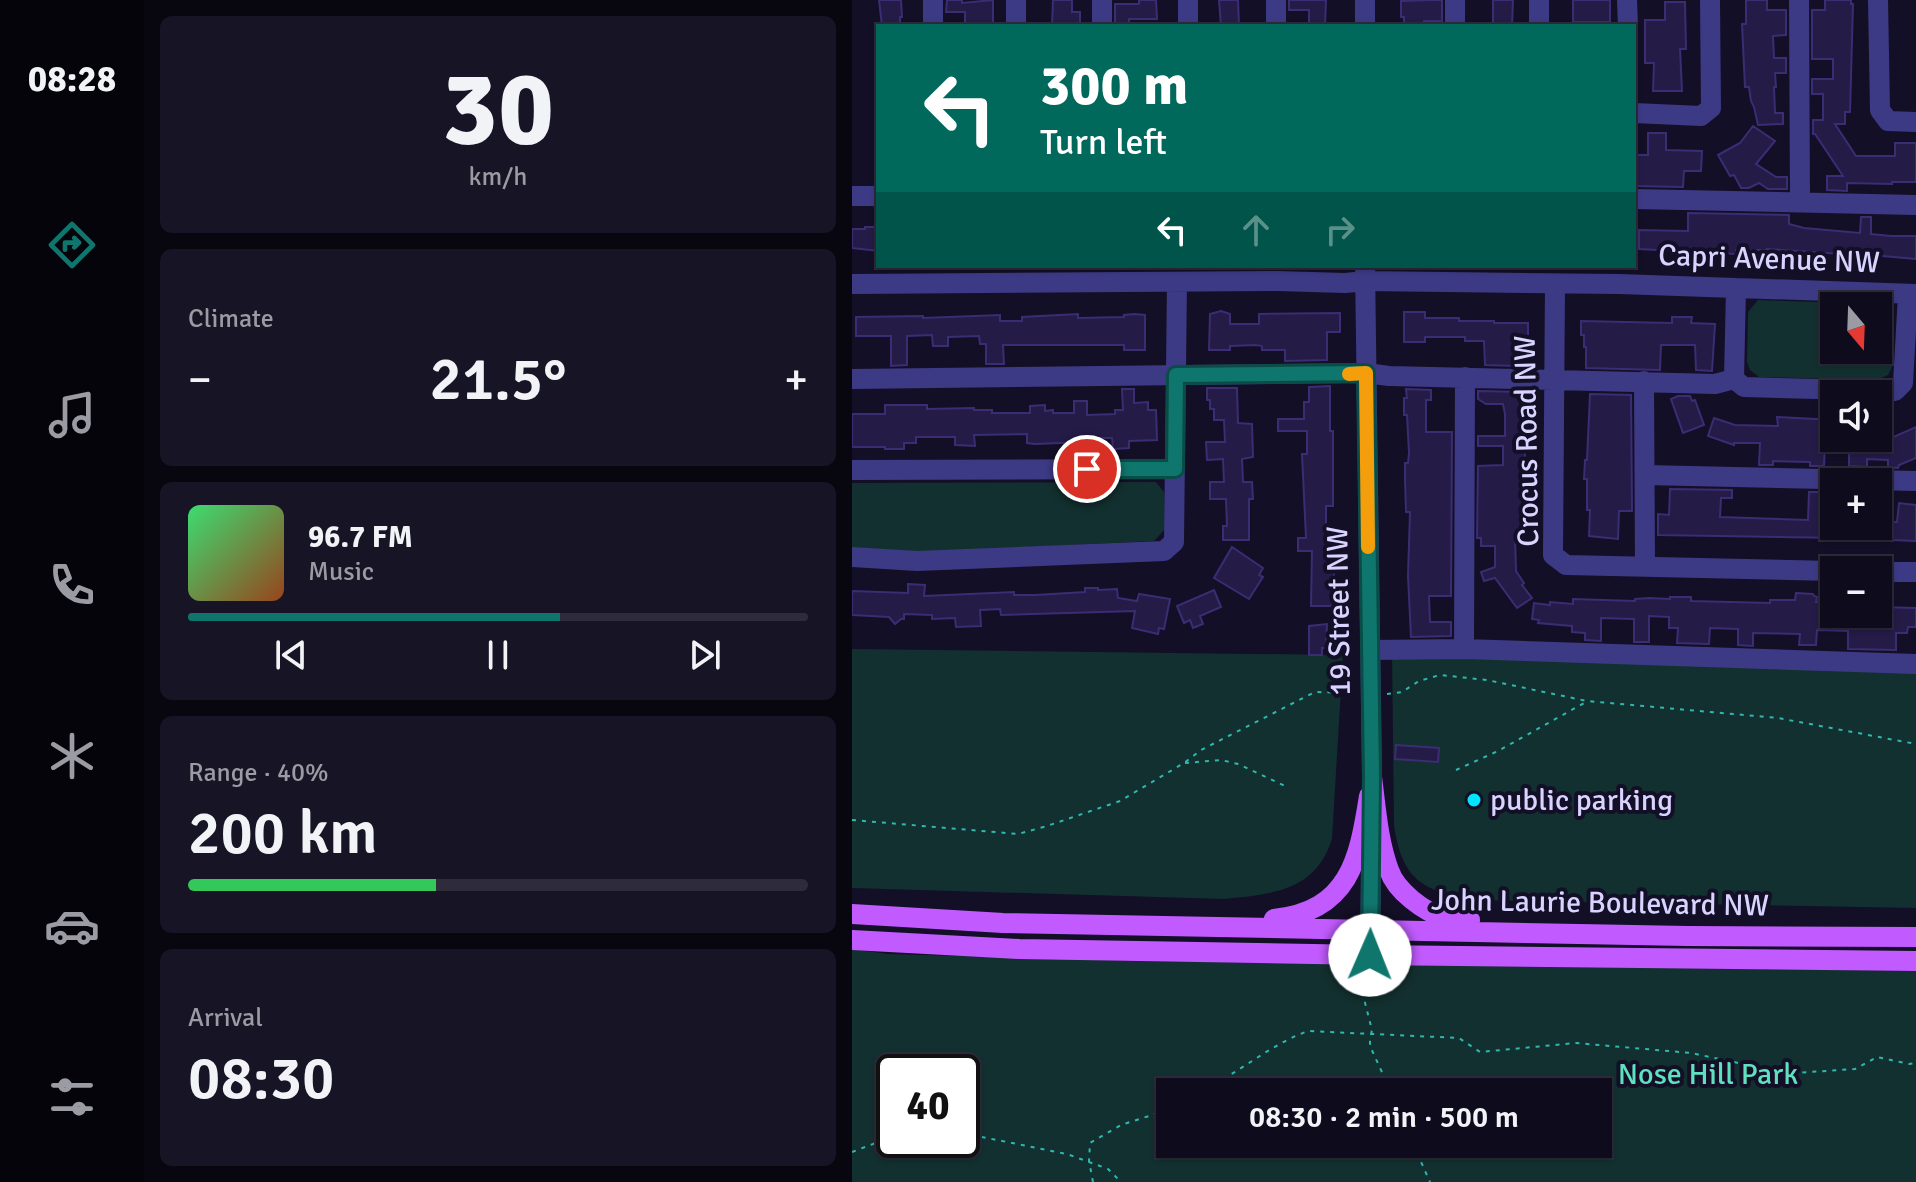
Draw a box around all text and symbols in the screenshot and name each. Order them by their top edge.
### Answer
text: 30 [442,45,554,173]
text: 300 m [1040,51,1188,120]
icon: left [908,56,1012,160]
text: 08:28 [28,57,116,102]
text: Turn left [1040,120,1167,165]
text: km/h [469,161,527,193]
icon: left [1150,208,1194,252]
icon: ahead [1234,208,1278,252]
icon: right [1318,208,1362,252]
icon: directions [44,217,100,273]
street label: Capri Avenue NW [1658,237,1880,281]
north arrow [1820,292,1892,364]
map controls [1820,292,1892,628]
text: Climate [188,303,274,335]
street label: Crocus Road NW [1507,335,1547,547]
text: 21.5° [430,343,566,417]
text: − [188,353,212,407]
text: + [784,353,808,407]
button: sound [1820,380,1892,452]
icon: music [44,387,100,443]
pin [1053,435,1121,503]
icon: arrive [1065,447,1109,491]
button: + [1820,468,1892,540]
text: 96.7 FM [308,519,413,556]
street label: 19 Street NW [1319,526,1359,696]
text: Music [308,556,374,588]
button: − [1820,556,1892,628]
icon: phone [44,557,100,613]
icon: previous [269,633,313,677]
icon: pause [476,633,520,677]
icon: next [683,633,727,677]
icon: climate [44,728,100,784]
text: Range · 40% [188,757,329,789]
place label: public parking [1490,782,1673,819]
marker: public parking [1465,791,1483,809]
text: 200 km [188,797,377,871]
street label: John Laurie Boulevard NW [1431,882,1769,924]
icon: car [44,898,100,954]
position arrow [1328,913,1412,997]
text: Arrival [188,1002,263,1034]
text: 08:30 [188,1042,335,1116]
speed limit sign: 40 [876,1054,980,1158]
park label: Nose Hill Park [1618,1056,1798,1093]
icon: filters [44,1069,100,1125]
text: 08:30 · 2 min · 500 m [1249,1099,1519,1136]

